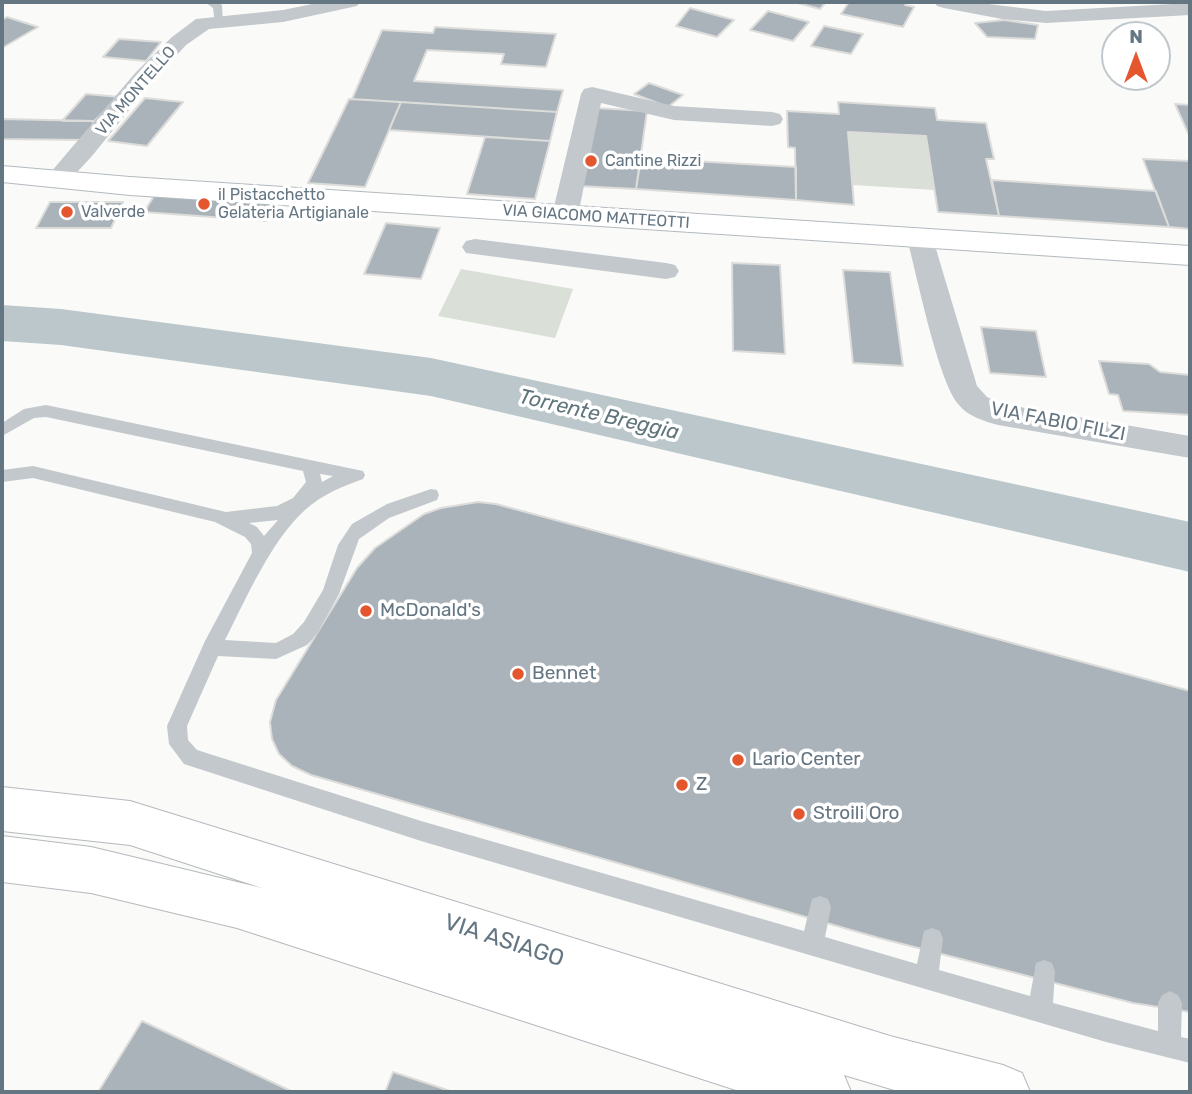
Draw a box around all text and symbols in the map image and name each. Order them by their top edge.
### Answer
north arrow [1101,21,1171,91]
text: N [1129,25,1143,48]
street label: VIA MONTELLO [92,43,180,139]
place label: Cantine Rizzi [605,151,701,171]
marker: Cantine Rizzi [583,153,599,169]
place label: il Pistacchetto Gelateria Artigianale [218,185,369,223]
marker: il Pistacchetto Gelateria Artigianale [196,196,212,212]
street label: VIA GIACOMO MATTEOTTI [502,201,690,233]
place label: Valverde [81,202,145,222]
marker: Valverde [59,204,75,220]
water label: Torrente Breggia [516,384,682,446]
street label: VIA FABIO FILZI [989,398,1127,446]
place label: McDonald's [380,600,481,622]
marker: McDonald's [358,603,374,619]
place label: Bennet [532,663,596,685]
marker: Bennet [510,666,526,682]
place label: Lario Center [752,749,861,771]
marker: Lario Center [730,752,746,768]
place label: Z [696,774,707,796]
marker: Z [674,777,690,793]
place label: Stroili Oro [813,803,899,825]
marker: Stroili Oro [791,806,807,822]
street label: VIA ASIAGO [441,909,567,973]

